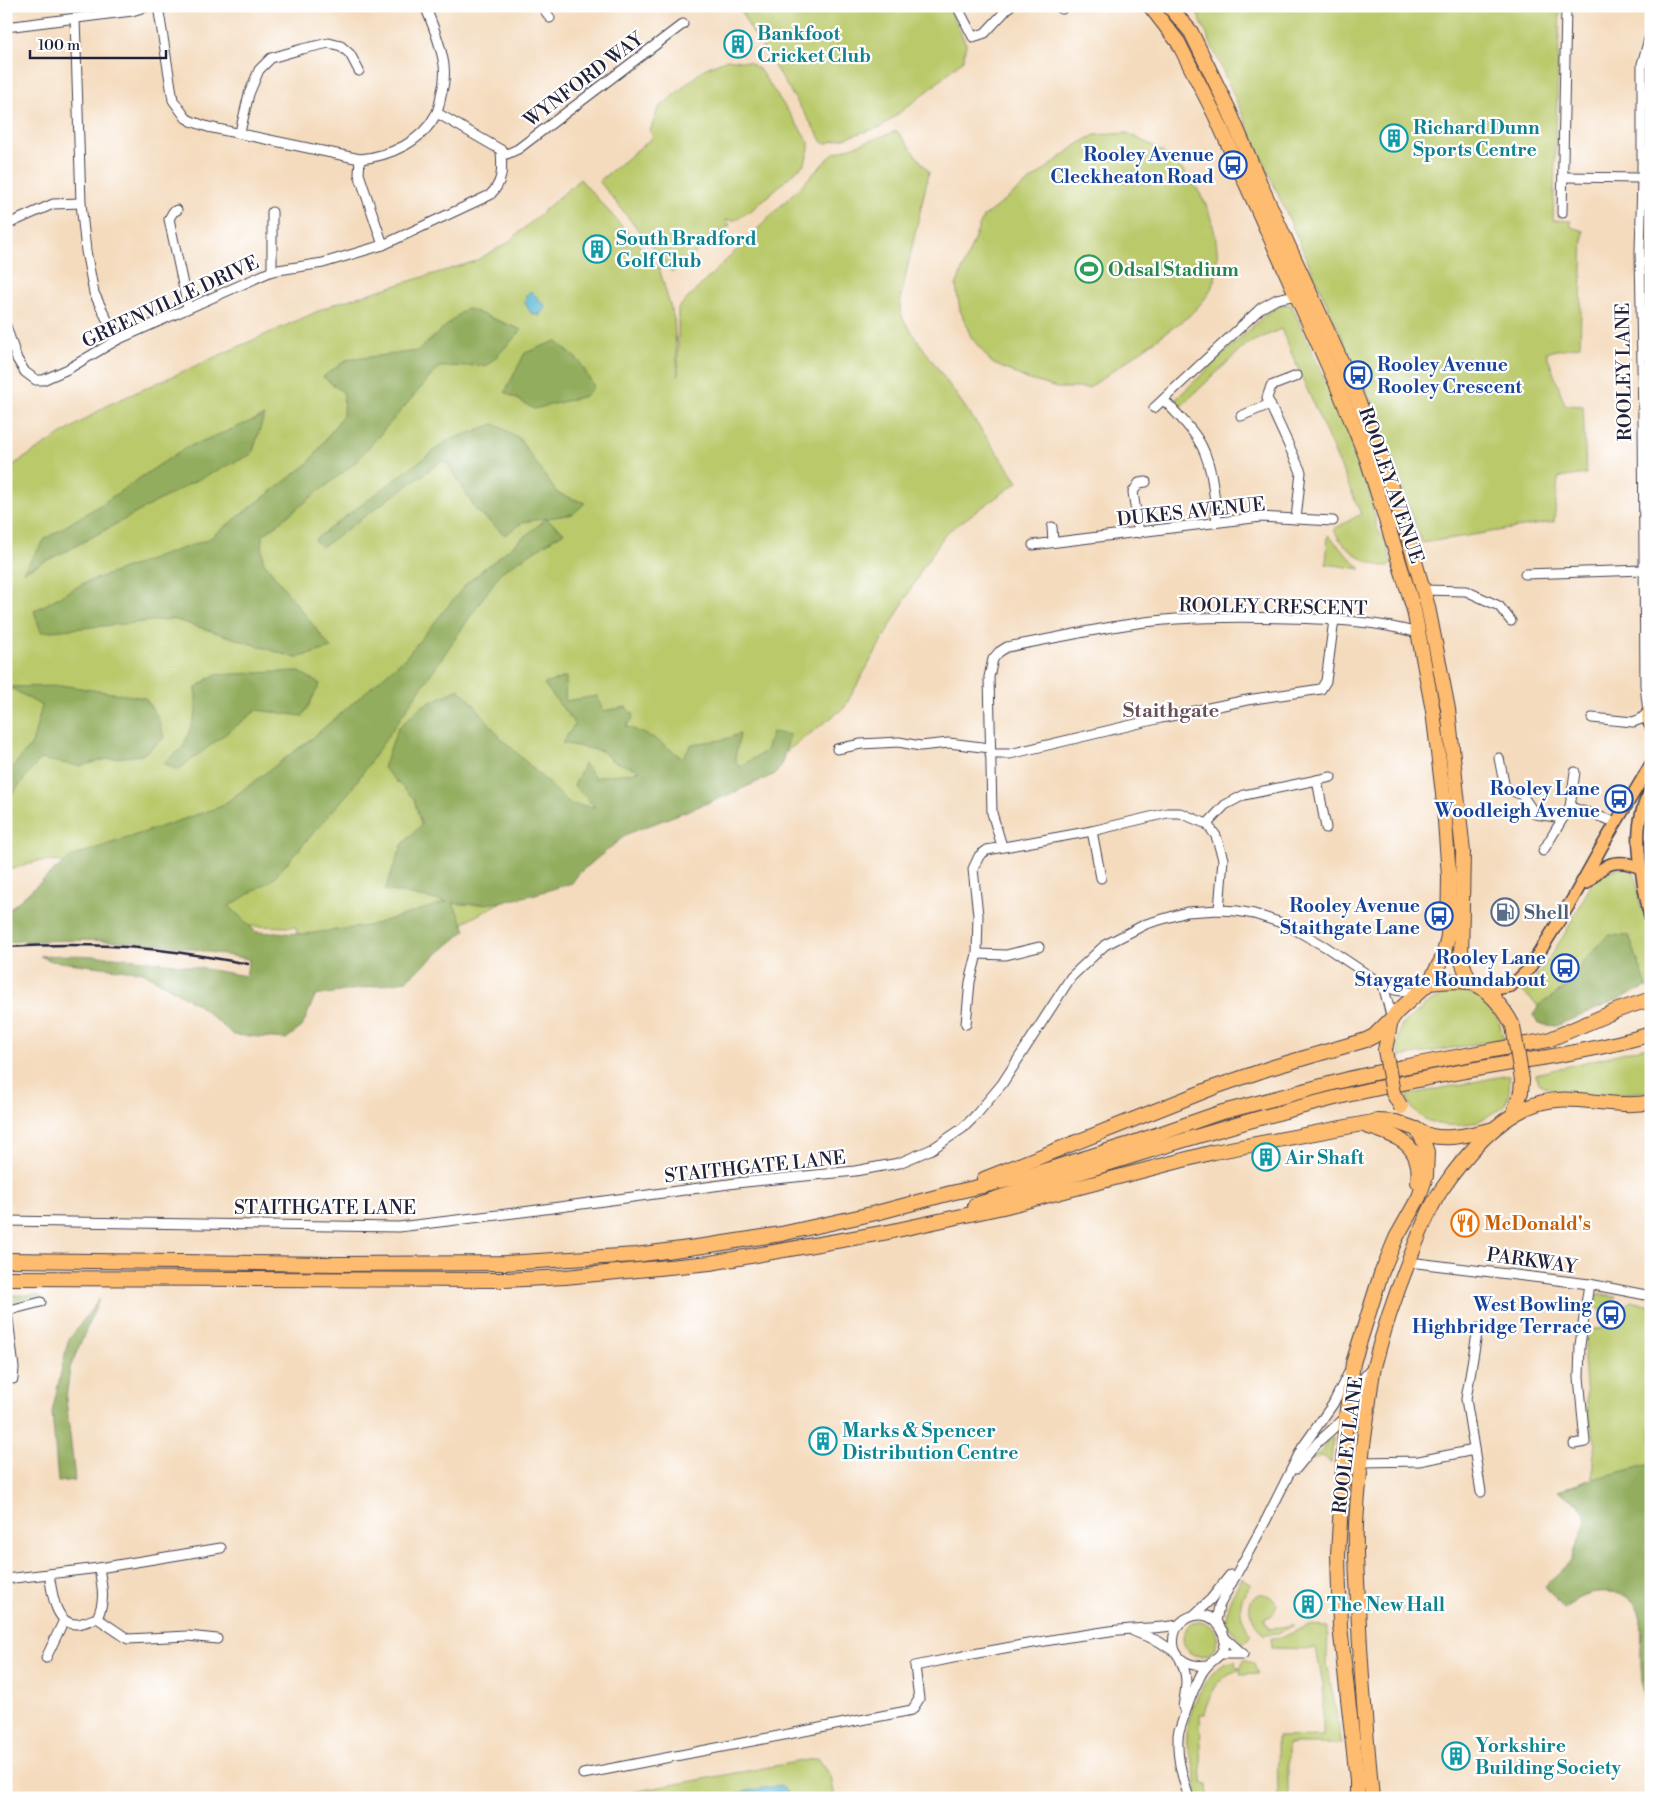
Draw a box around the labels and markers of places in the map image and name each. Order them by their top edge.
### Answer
place label: Bankfoot Cricket Club [757,22,871,68]
building icon: Bankfoot Cricket Club [723,29,753,59]
place label: Richard Dunn Sports Centre [1413,116,1540,162]
building icon: Richard Dunn Sports Centre [1379,123,1409,153]
place label: Rooley Avenue Cleckheaton Road [1050,143,1214,189]
bus stop icon: Rooley Avenue Cleckheaton Road [1218,150,1248,180]
place label: South Bradford Golf Club [616,227,757,273]
building icon: South Bradford Golf Club [582,234,612,264]
sports icon: Odsal Stadium [1074,254,1104,284]
place label: Odsal Stadium [1108,258,1239,282]
place label: Rooley Avenue Rooley Crescent [1377,353,1522,399]
bus stop icon: Rooley Avenue Rooley Crescent [1343,360,1373,390]
place label: Rooley Lane Woodleigh Avenue [1433,777,1600,823]
bus stop icon: Rooley Lane Woodleigh Avenue [1604,784,1634,814]
place label: Rooley Avenue Staithgate Lane [1280,894,1420,940]
fuel station icon: Shell [1490,897,1520,927]
bus stop icon: Rooley Avenue Staithgate Lane [1424,901,1454,931]
place label: Shell [1524,901,1569,925]
place label: Rooley Lane Staygate Roundabout [1355,946,1546,992]
bus stop icon: Rooley Lane Staygate Roundabout [1550,953,1580,983]
building icon: Air Shaft [1251,1142,1281,1172]
place label: Air Shaft [1284,1146,1365,1170]
restaurant icon: McDonald's [1450,1208,1480,1238]
place label: McDonald's [1484,1212,1591,1236]
place label: West Bowling Highbridge Terrace [1412,1293,1593,1339]
bus stop icon: West Bowling Highbridge Terrace [1596,1300,1626,1330]
place label: Marks & Spencer Distribution Centre [842,1419,1018,1465]
building icon: Marks & Spencer Distribution Centre [808,1426,838,1456]
building icon: The New Hall [1293,1589,1323,1619]
place label: The New Hall [1327,1593,1445,1617]
place label: Yorkshire Building Society [1475,1734,1622,1780]
building icon: Yorkshire Building Society [1441,1741,1471,1771]

